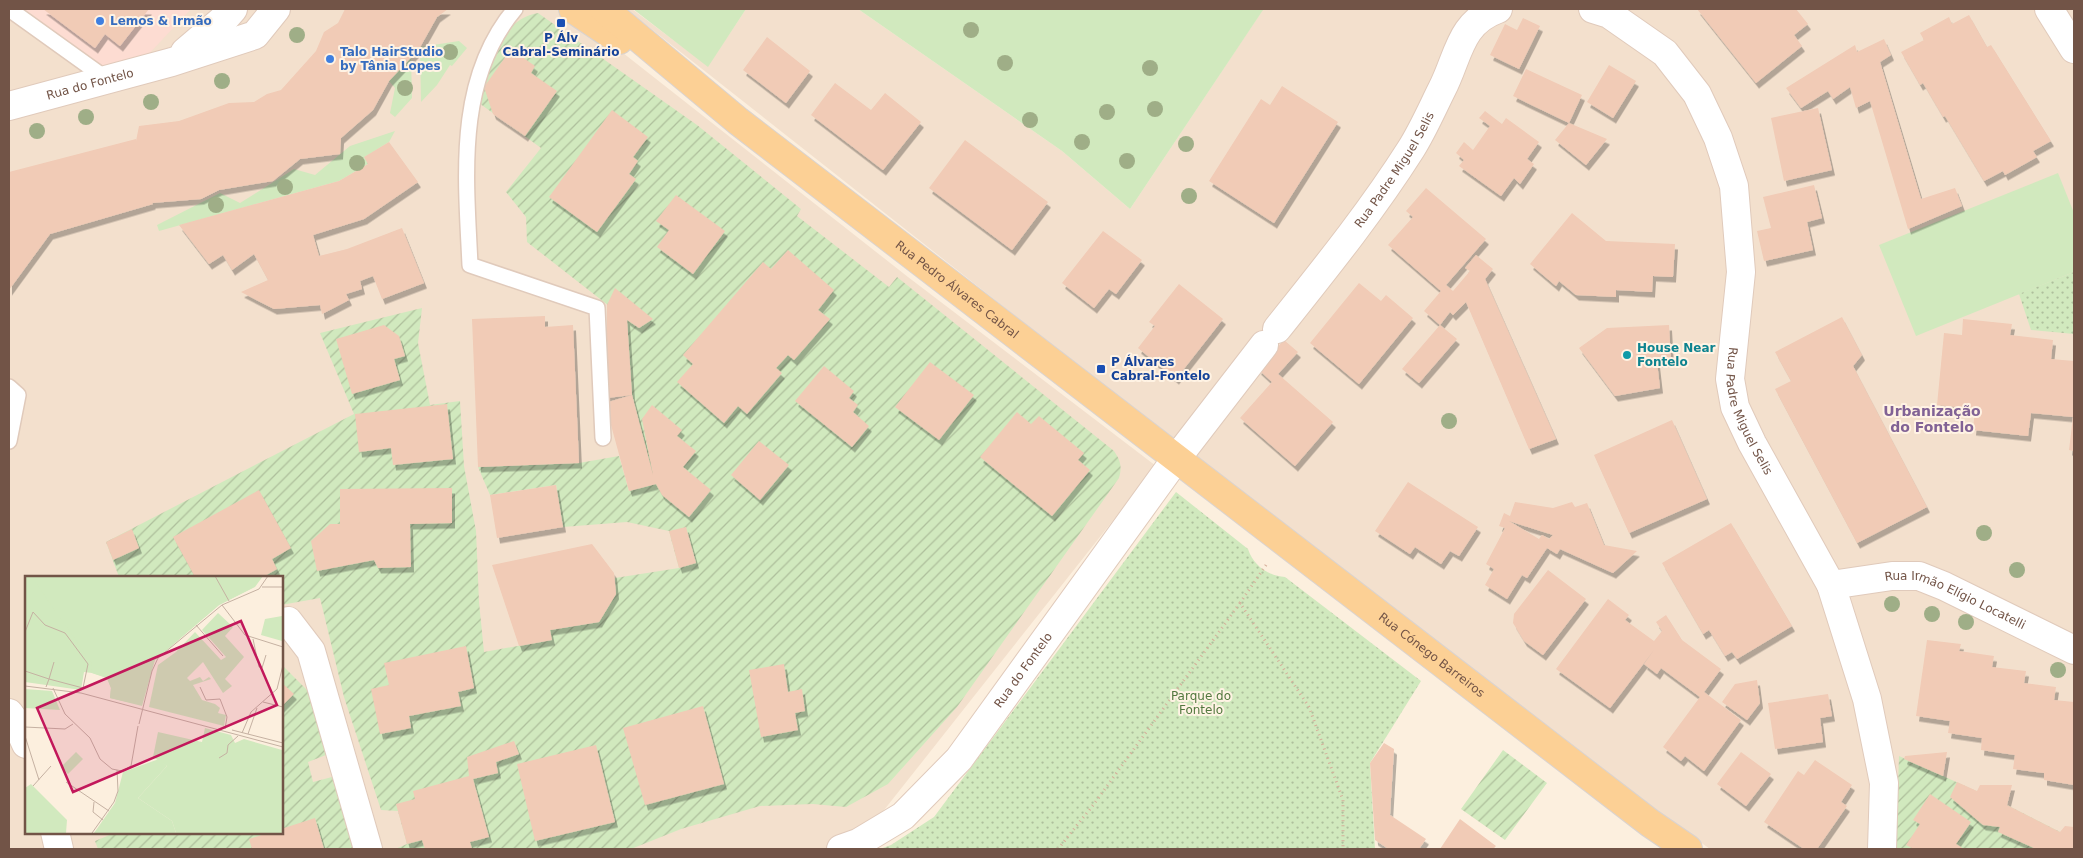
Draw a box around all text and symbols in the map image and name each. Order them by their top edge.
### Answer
place label: Lemos & Irmão [110,14,212,28]
marker: Lemos & Irmão [94,15,106,27]
marker: P Álv Cabral-Seminário [555,17,567,29]
place label: P Álv Cabral-Seminário [503,30,619,59]
place label: Talo HairStudio by Tânia Lopes [340,45,443,73]
marker: Talo HairStudio by Tânia Lopes [324,53,336,65]
street label: Rua do Fontelo [45,66,135,103]
street label: Rua Padre Miguel Selis [1352,110,1437,231]
street label: Rua Pedro Álvares Cabral [893,238,1021,341]
place label: House Near Fontelo [1637,341,1716,369]
street label: Rua Padre Miguel Selis [1723,346,1775,477]
marker: House Near Fontelo [1621,349,1633,361]
place label: P Álvares Cabral-Fontelo [1111,354,1210,383]
marker: P Álvares Cabral-Fontelo [1095,363,1107,375]
district label: Urbanização do Fontelo [1883,403,1981,435]
street label: Rua Irmão Elígio Locatelli [1884,569,2028,632]
inset map [25,576,282,833]
street label: Rua Cónego Barreiros [1376,610,1487,700]
street label: Rua do Fontelo [991,630,1055,711]
park label: Parque do Fontelo [1171,689,1231,717]

